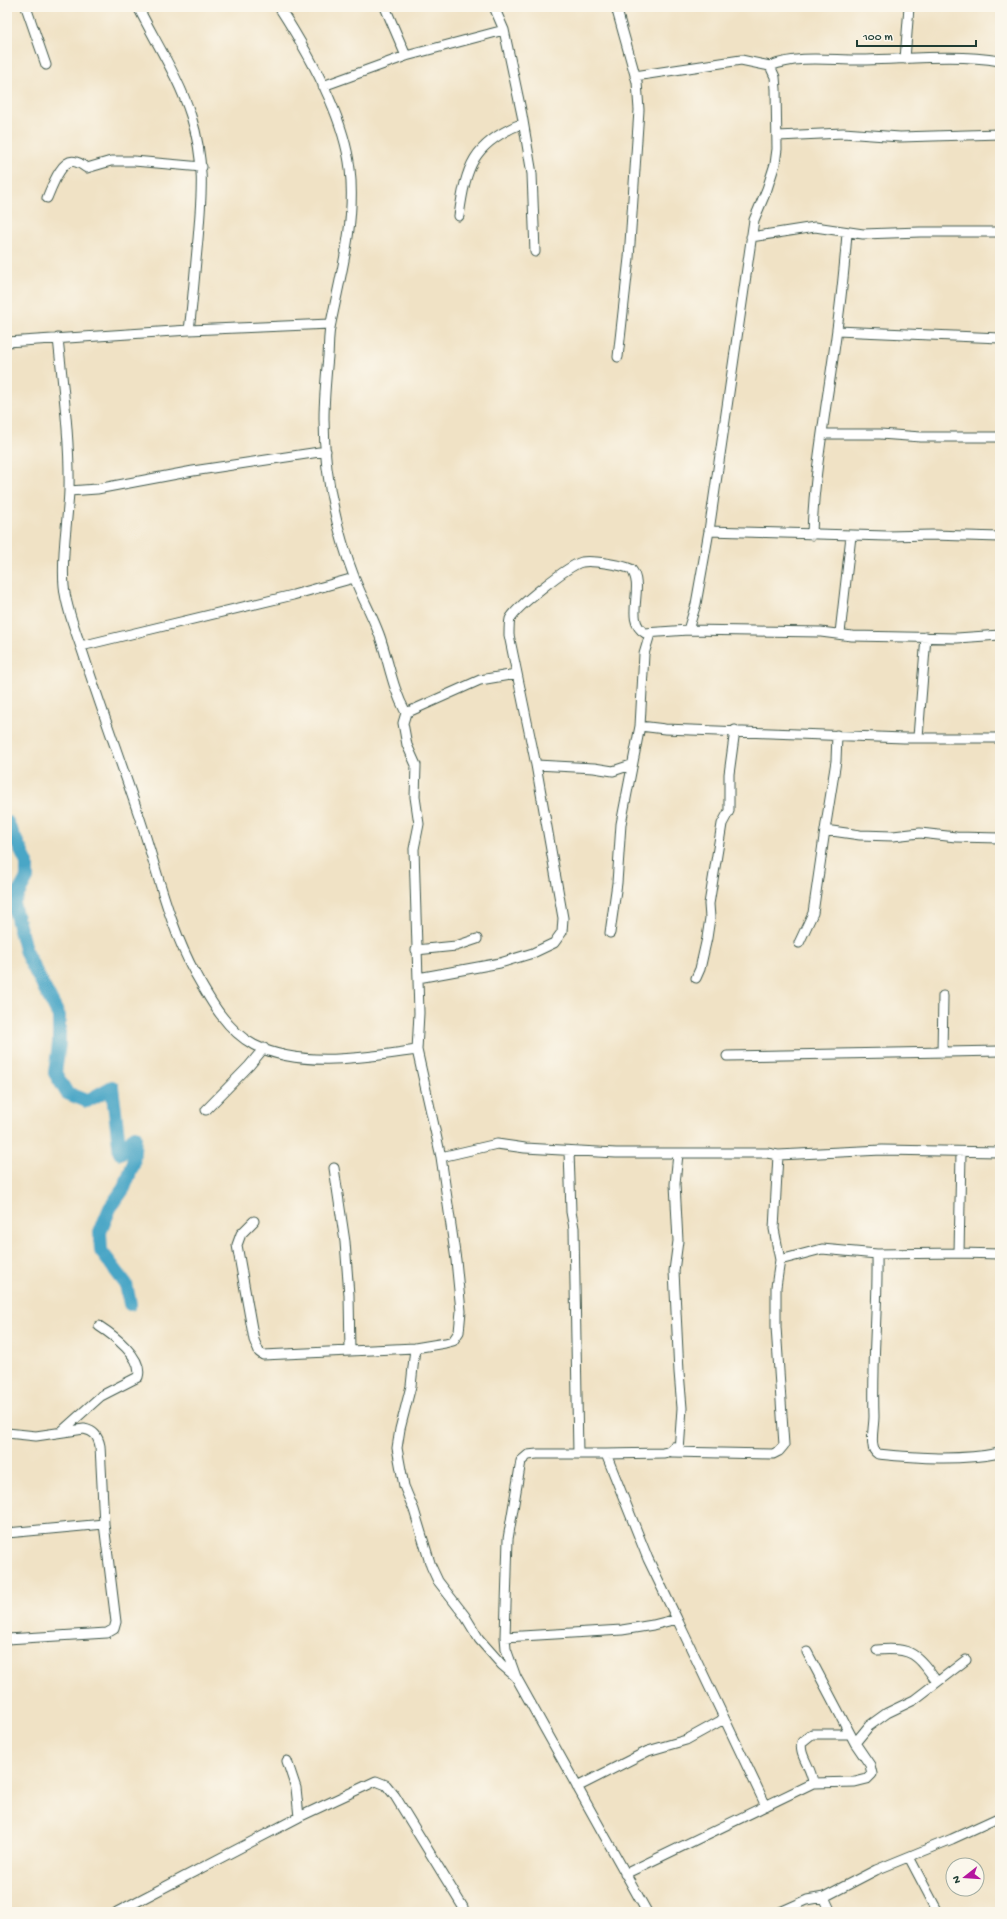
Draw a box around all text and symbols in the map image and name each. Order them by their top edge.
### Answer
scale bar [857,22,976,48]
text: 100 m [862,31,893,45]
north arrow [945,1857,985,1897]
text: N [951,1874,964,1885]

